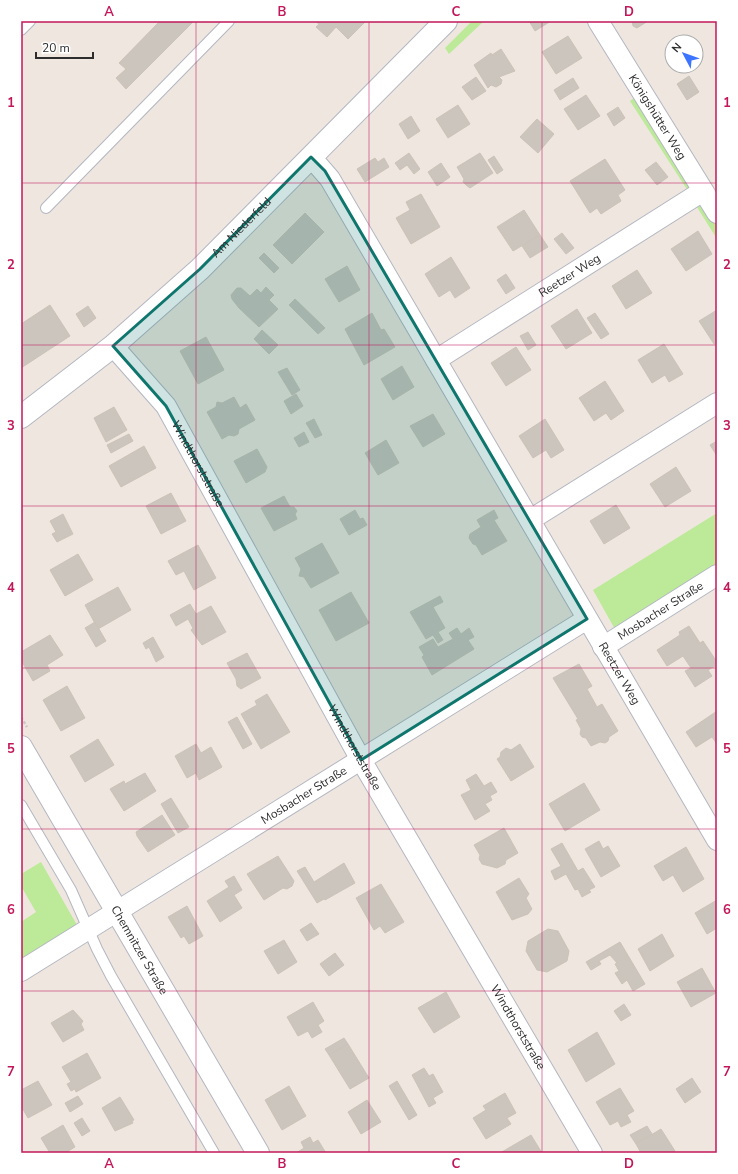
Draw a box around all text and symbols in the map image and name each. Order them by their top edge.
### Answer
text: A [104,3,114,21]
text: B [278,3,287,21]
text: C [452,3,461,21]
text: D [624,3,634,21]
scale bar [36,34,93,60]
north arrow [664,34,704,74]
text: 20 m [42,40,70,56]
text: N [668,40,685,56]
street label: Königshütter Weg [625,71,690,163]
text: 1 [7,94,15,112]
text: 1 [723,94,731,112]
street label: Am Niederfeld [208,194,275,261]
street label: Reetzer Weg [536,250,603,301]
text: 2 [7,256,15,274]
text: 2 [723,256,731,274]
text: 3 [7,417,15,435]
text: 3 [723,417,731,435]
street label: Windthorststraße [168,418,228,510]
street label: Mosbacher Straße [615,578,706,644]
text: 4 [7,579,15,597]
text: 4 [723,579,731,597]
street label: Reetzer Weg [595,639,644,708]
street label: Windthorststraße [324,702,385,793]
text: 5 [7,740,15,758]
text: 5 [723,740,731,758]
street label: Mosbacher Straße [258,762,350,828]
text: 6 [7,901,15,919]
text: 6 [723,901,731,919]
street label: Chemnitzer Straße [107,902,172,997]
street label: Windthorststraße [487,982,549,1073]
text: 7 [7,1063,15,1081]
text: 7 [723,1063,731,1081]
text: A [104,1155,114,1173]
text: B [278,1155,287,1173]
text: C [452,1155,461,1173]
text: D [624,1155,634,1173]

